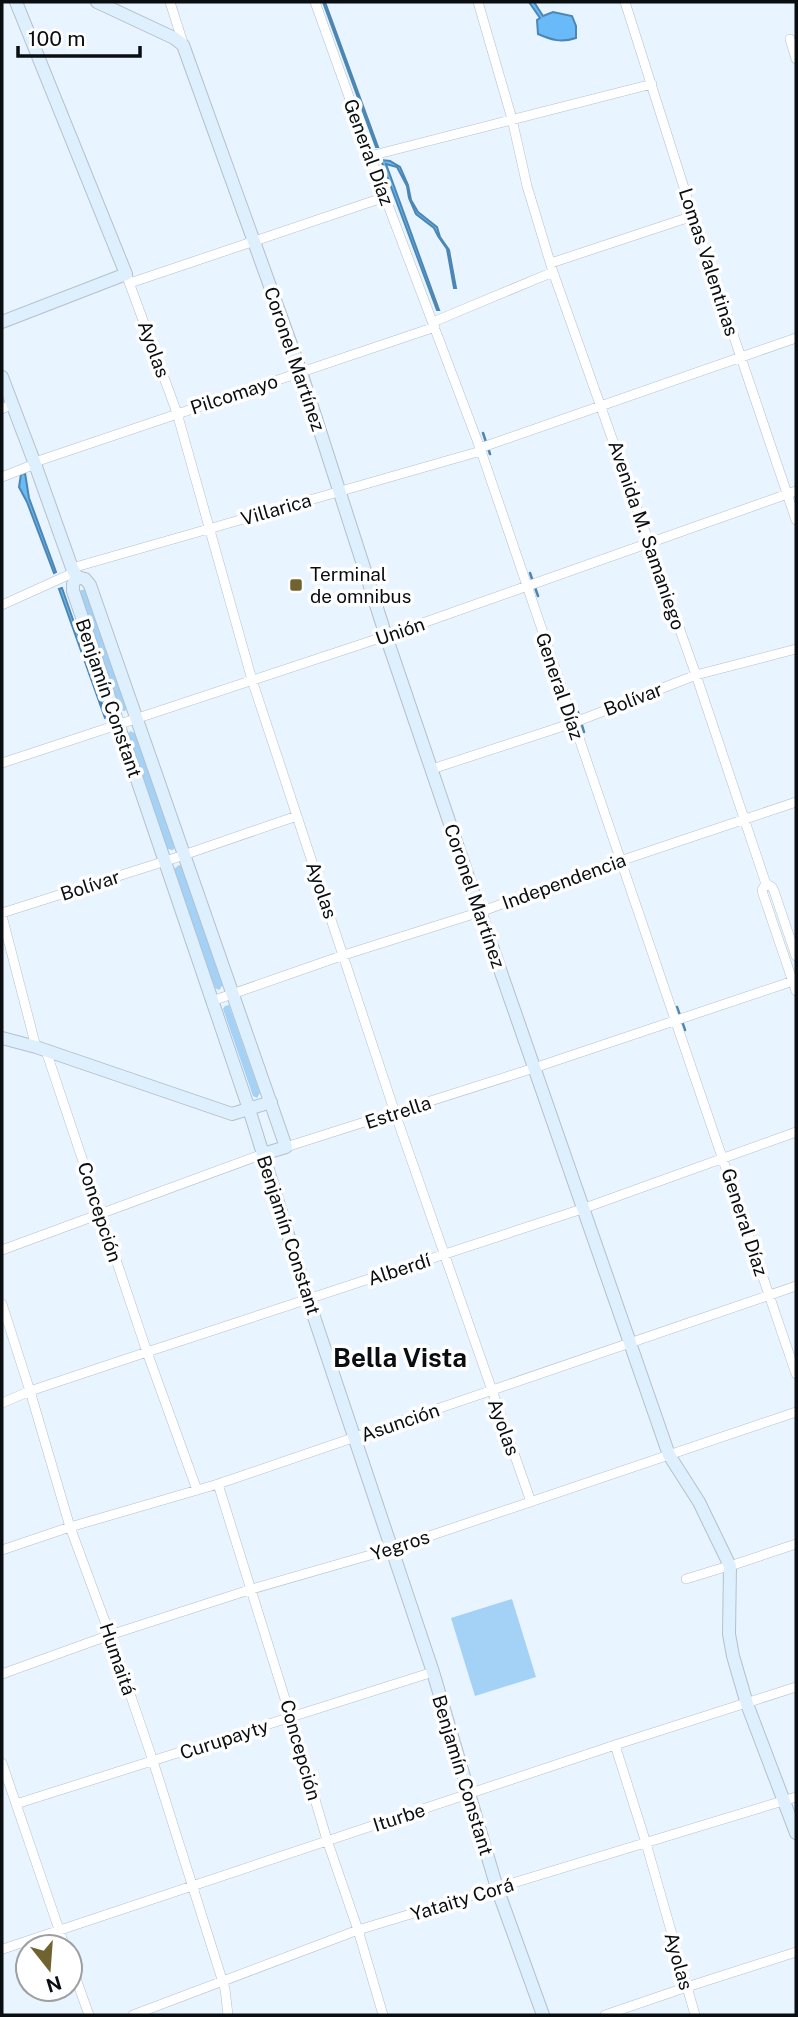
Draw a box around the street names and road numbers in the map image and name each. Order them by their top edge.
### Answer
street label: General Díaz [340,96,398,208]
street label: Lomas Valentinas [675,185,743,339]
street label: Coronel Martínez [260,284,330,434]
street label: Ayolas [134,318,174,380]
street label: Pilcomayo [188,370,280,418]
street label: Avenida M. Samaniego [604,437,690,633]
street label: Villarica [238,488,314,530]
street label: Unión [372,612,428,650]
street label: Benjamín Constant [71,616,147,780]
street label: General Díaz [531,630,589,742]
street label: Bolívar [601,678,665,720]
street label: Coronel Martínez [440,821,510,971]
street label: Independencia [499,848,629,914]
street label: Ayolas [302,859,342,921]
street label: Bolívar [58,865,122,905]
street label: Estrella [362,1091,434,1133]
street label: Benjamín Constant [253,1152,325,1318]
street label: Concepción [74,1159,126,1265]
street label: General Díaz [717,1165,773,1279]
street label: Alberdí [365,1248,433,1289]
street label: Ayolas [484,1396,524,1458]
street label: Asunción [358,1398,442,1446]
street label: Yegros [368,1525,432,1565]
street label: Humaitá [95,1620,141,1698]
street label: Benjamín Constant [428,1692,498,1858]
street label: Concepción [276,1697,326,1803]
street label: Curupayty [177,1714,271,1764]
street label: Iturbe [370,1798,428,1836]
street label: Yataity Corá [408,1873,516,1925]
street label: Ayolas [660,1930,698,1992]

